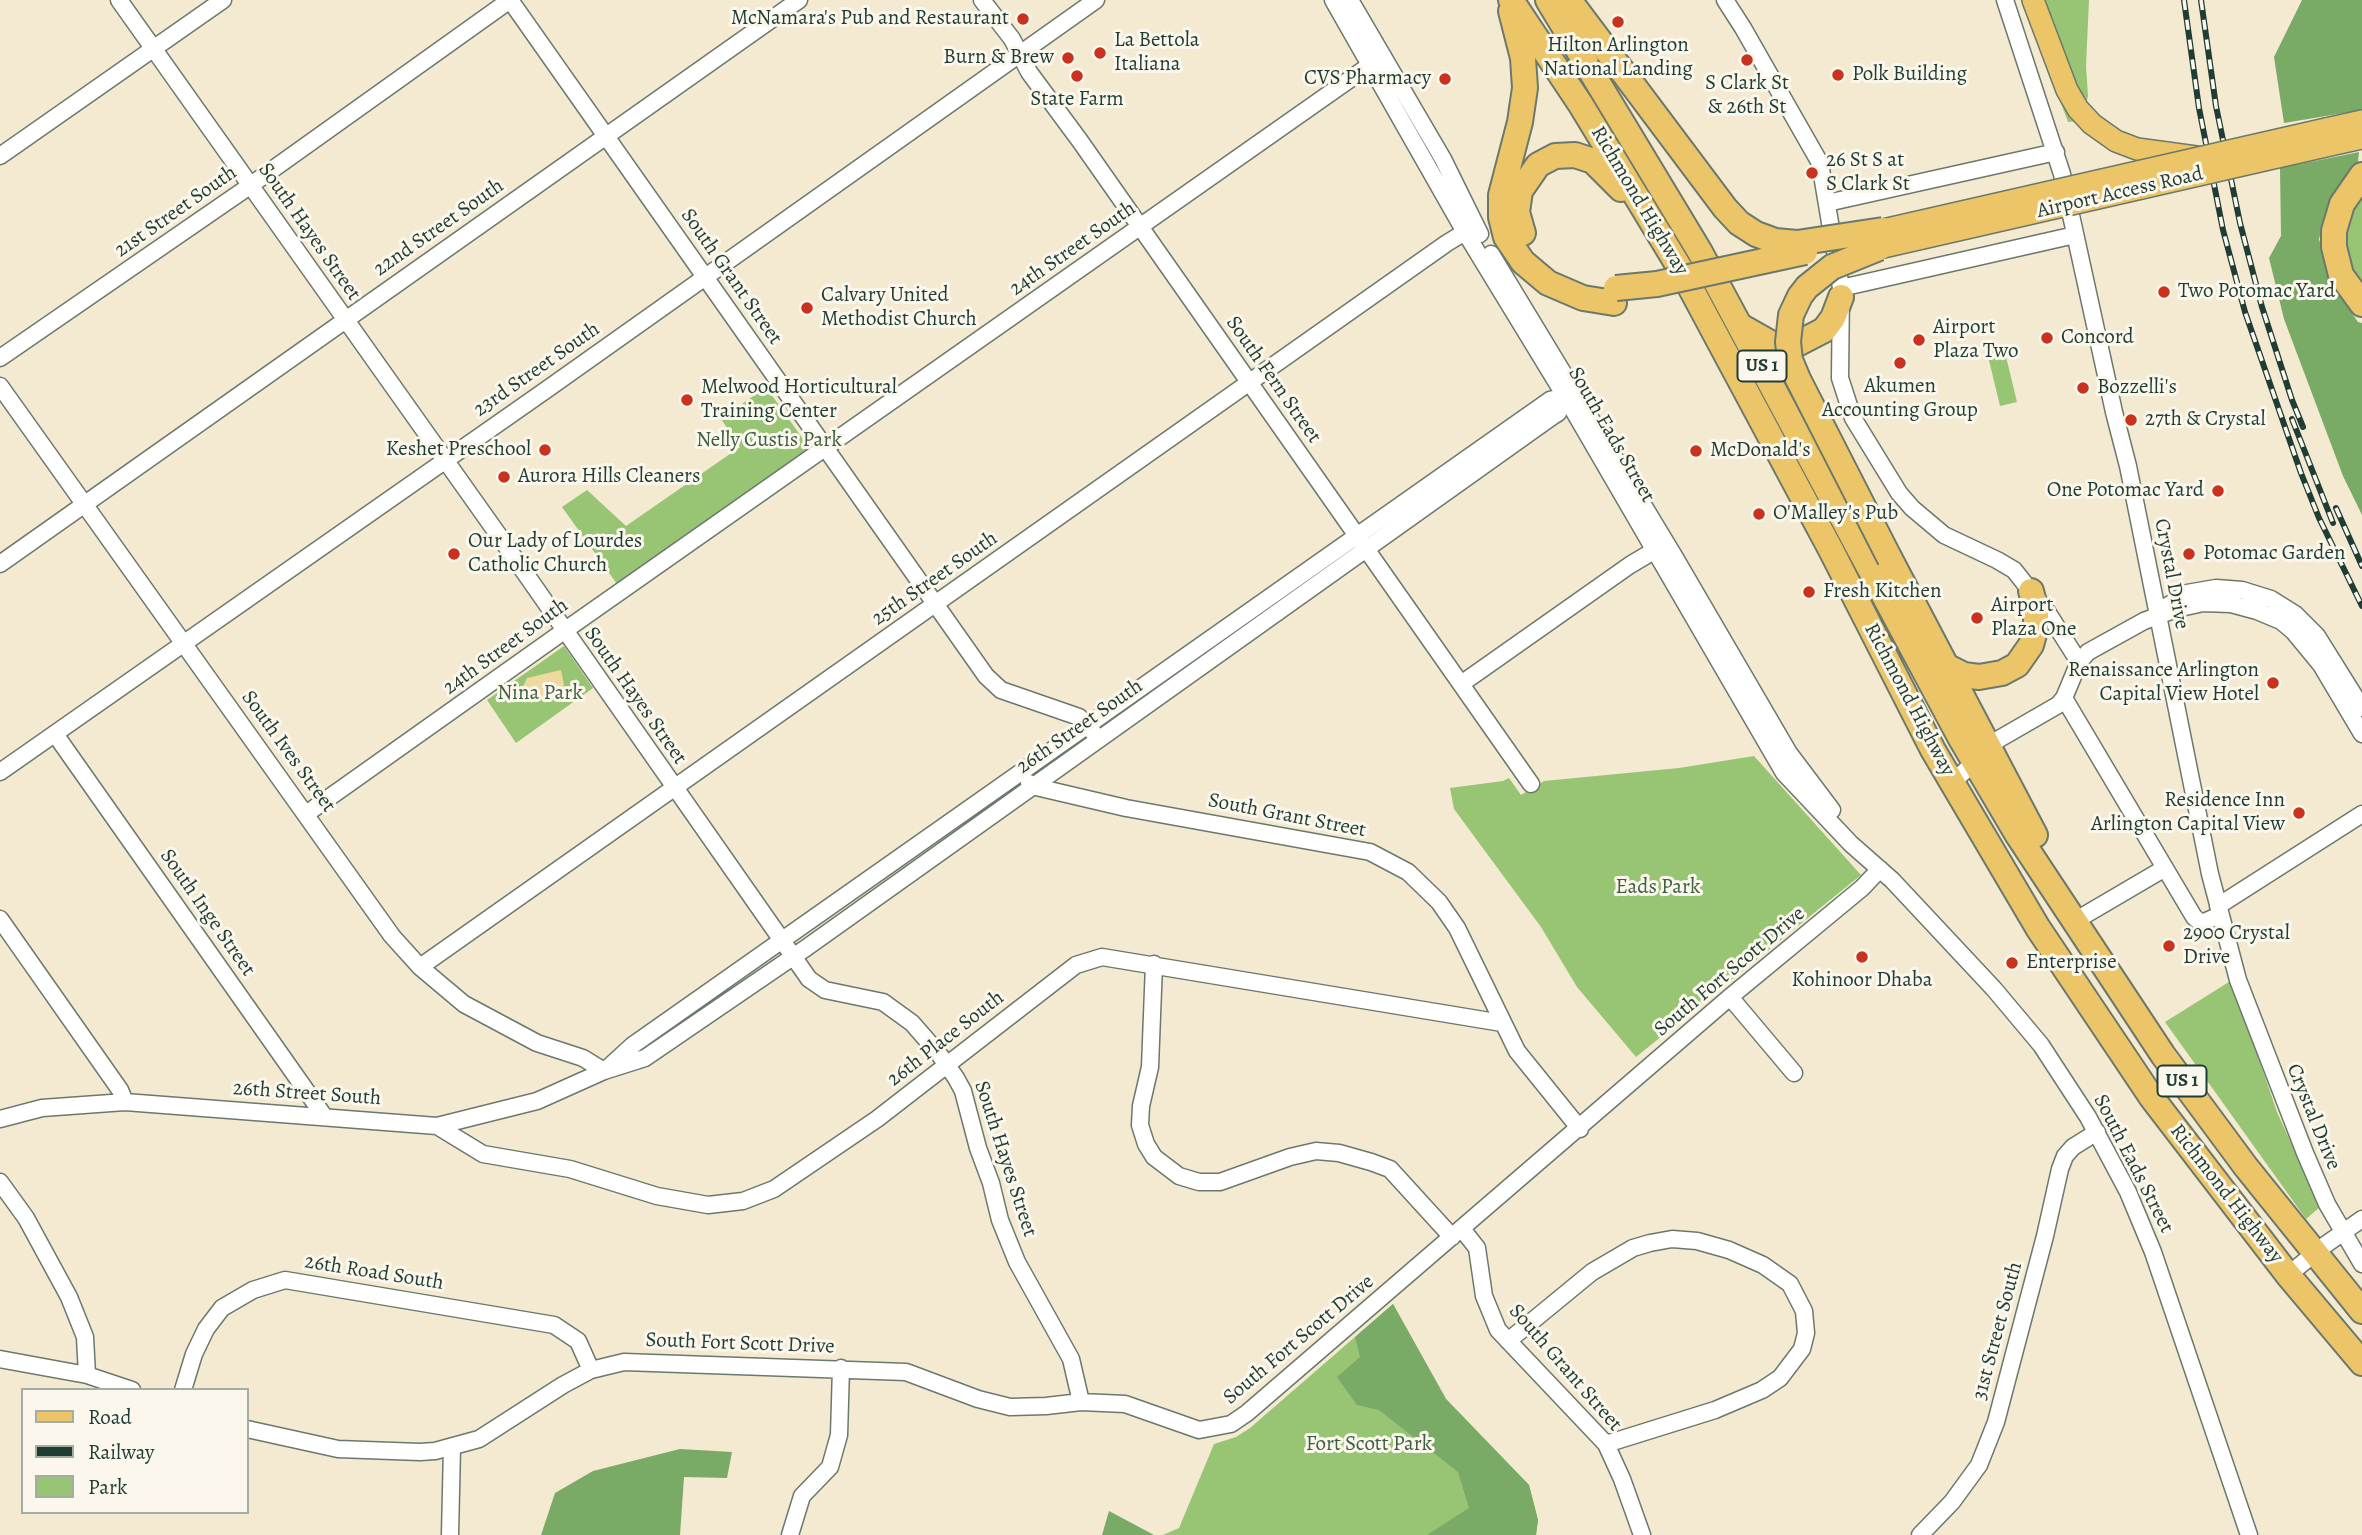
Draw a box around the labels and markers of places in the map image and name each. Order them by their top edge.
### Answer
place label: McNamara's Pub and Restaurant [731,6,1009,32]
marker: McNamara's Pub and Restaurant [1015,11,1031,27]
marker: Hilton Arlington National Landing [1610,14,1626,30]
place label: La Bettola Italiana [1114,28,1200,78]
place label: Hilton Arlington National Landing [1543,33,1693,83]
place label: Burn & Brew [943,45,1054,71]
marker: La Bettola Italiana [1092,45,1108,61]
marker: Burn & Brew [1060,50,1076,66]
marker: S Clark St & 26th St [1739,52,1755,68]
place label: Polk Building [1852,62,1967,88]
place label: CVS Pharmacy [1304,66,1431,92]
marker: Polk Building [1830,67,1846,83]
marker: State Farm [1069,68,1085,84]
marker: CVS Pharmacy [1437,71,1453,87]
place label: S Clark St & 26th St [1705,71,1789,121]
place label: State Farm [1030,87,1124,113]
place label: 26 St S at S Clark St [1826,148,1910,198]
marker: 26 St S at S Clark St [1804,165,1820,181]
place label: Two Potomac Yard [2178,279,2335,305]
place label: Calvary United Methodist Church [821,283,977,333]
marker: Two Potomac Yard [2156,284,2172,300]
marker: Calvary United Methodist Church [799,300,815,316]
place label: Airport Plaza Two [1933,315,2018,365]
place label: Concord [2061,325,2134,351]
marker: Concord [2039,330,2055,346]
marker: Airport Plaza Two [1911,332,1927,348]
marker: Akumen Accounting Group [1892,355,1908,371]
place label: Akumen Accounting Group [1822,374,1978,424]
place label: Melwood Horticultural Training Center [701,375,897,425]
place label: Bozzelli's [2097,375,2177,401]
marker: Bozzelli's [2075,380,2091,396]
marker: Melwood Horticultural Training Center [679,392,695,408]
place label: 27th & Crystal [2145,407,2266,433]
marker: 27th & Crystal [2123,412,2139,428]
place label: Keshet Preschool [386,437,531,463]
place label: McDonald's [1710,438,1811,464]
marker: Keshet Preschool [537,442,553,458]
marker: McDonald's [1688,443,1704,459]
place label: Aurora Hills Cleaners [518,464,701,490]
marker: Aurora Hills Cleaners [496,469,512,485]
place label: One Potomac Yard [2047,478,2204,504]
marker: One Potomac Yard [2210,483,2226,499]
place label: O'Malley's Pub [1773,501,1898,527]
marker: O'Malley's Pub [1751,506,1767,522]
place label: Our Lady of Lourdes Catholic Church [468,529,642,579]
place label: Potomac Garden [2203,541,2345,567]
marker: Our Lady of Lourdes Catholic Church [446,546,462,562]
marker: Potomac Garden [2181,546,2197,562]
place label: Fresh Kitchen [1823,579,1941,605]
marker: Fresh Kitchen [1801,584,1817,600]
place label: Airport Plaza One [1991,593,2077,643]
marker: Airport Plaza One [1969,610,1985,626]
place label: Renaissance Arlington Capital View Hotel [2068,658,2259,708]
marker: Renaissance Arlington Capital View Hotel [2265,675,2281,691]
place label: Residence Inn Arlington Capital View [2091,788,2285,838]
marker: Residence Inn Arlington Capital View [2291,805,2307,821]
place label: 2900 Crystal Drive [2183,921,2290,971]
marker: 2900 Crystal Drive [2161,938,2177,954]
marker: Kohinoor Dhaba [1854,949,1870,965]
place label: Enterprise [2026,950,2117,976]
marker: Enterprise [2004,955,2020,971]
place label: Kohinoor Dhaba [1792,968,1932,994]

